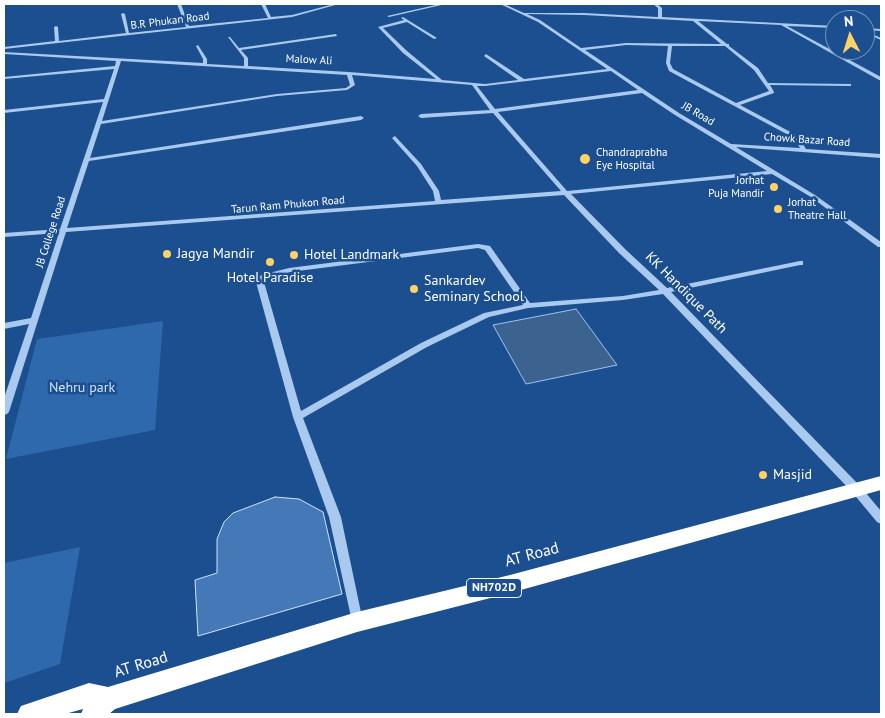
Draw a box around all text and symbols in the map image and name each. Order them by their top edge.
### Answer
street label: B.R Phukan Road [130,10,210,32]
north arrow [825,10,875,60]
text: N [843,12,854,30]
street label: Malow Ali [285,52,333,68]
street label: JB Road [679,99,717,129]
street label: Chowk Bazar Road [763,130,851,150]
place label: Chandraprabha Eye Hospital [596,146,667,172]
marker: Chandraprabha Eye Hospital [578,152,592,166]
place label: Jorhat Puja Mandir [708,174,764,200]
marker: Jorhat Puja Mandir [768,181,780,193]
street label: Tarun Ram Phukon Road [231,193,345,217]
street label: JB College Road [33,195,69,269]
place label: Jorhat Theatre Hall [788,196,846,222]
marker: Jorhat Theatre Hall [772,203,784,215]
place label: Jagya Mandir [177,246,254,262]
place label: Hotel Landmark [304,247,399,263]
marker: Jagya Mandir [161,248,173,260]
marker: Hotel Landmark [288,249,300,261]
street label: KK Handique Path [642,249,730,337]
marker: Hotel Paradise [264,256,276,268]
place label: Hotel Paradise [227,270,313,286]
place label: Sankardev Seminary School [424,273,524,306]
marker: Sankardev Seminary School [408,283,420,295]
park label: Nehru park [49,380,115,396]
place label: Masjid [773,467,812,483]
marker: Masjid [757,469,769,481]
street label: AT Road [503,539,561,571]
road number: NH702D [466,578,522,598]
street label: AT Road [112,648,170,682]

